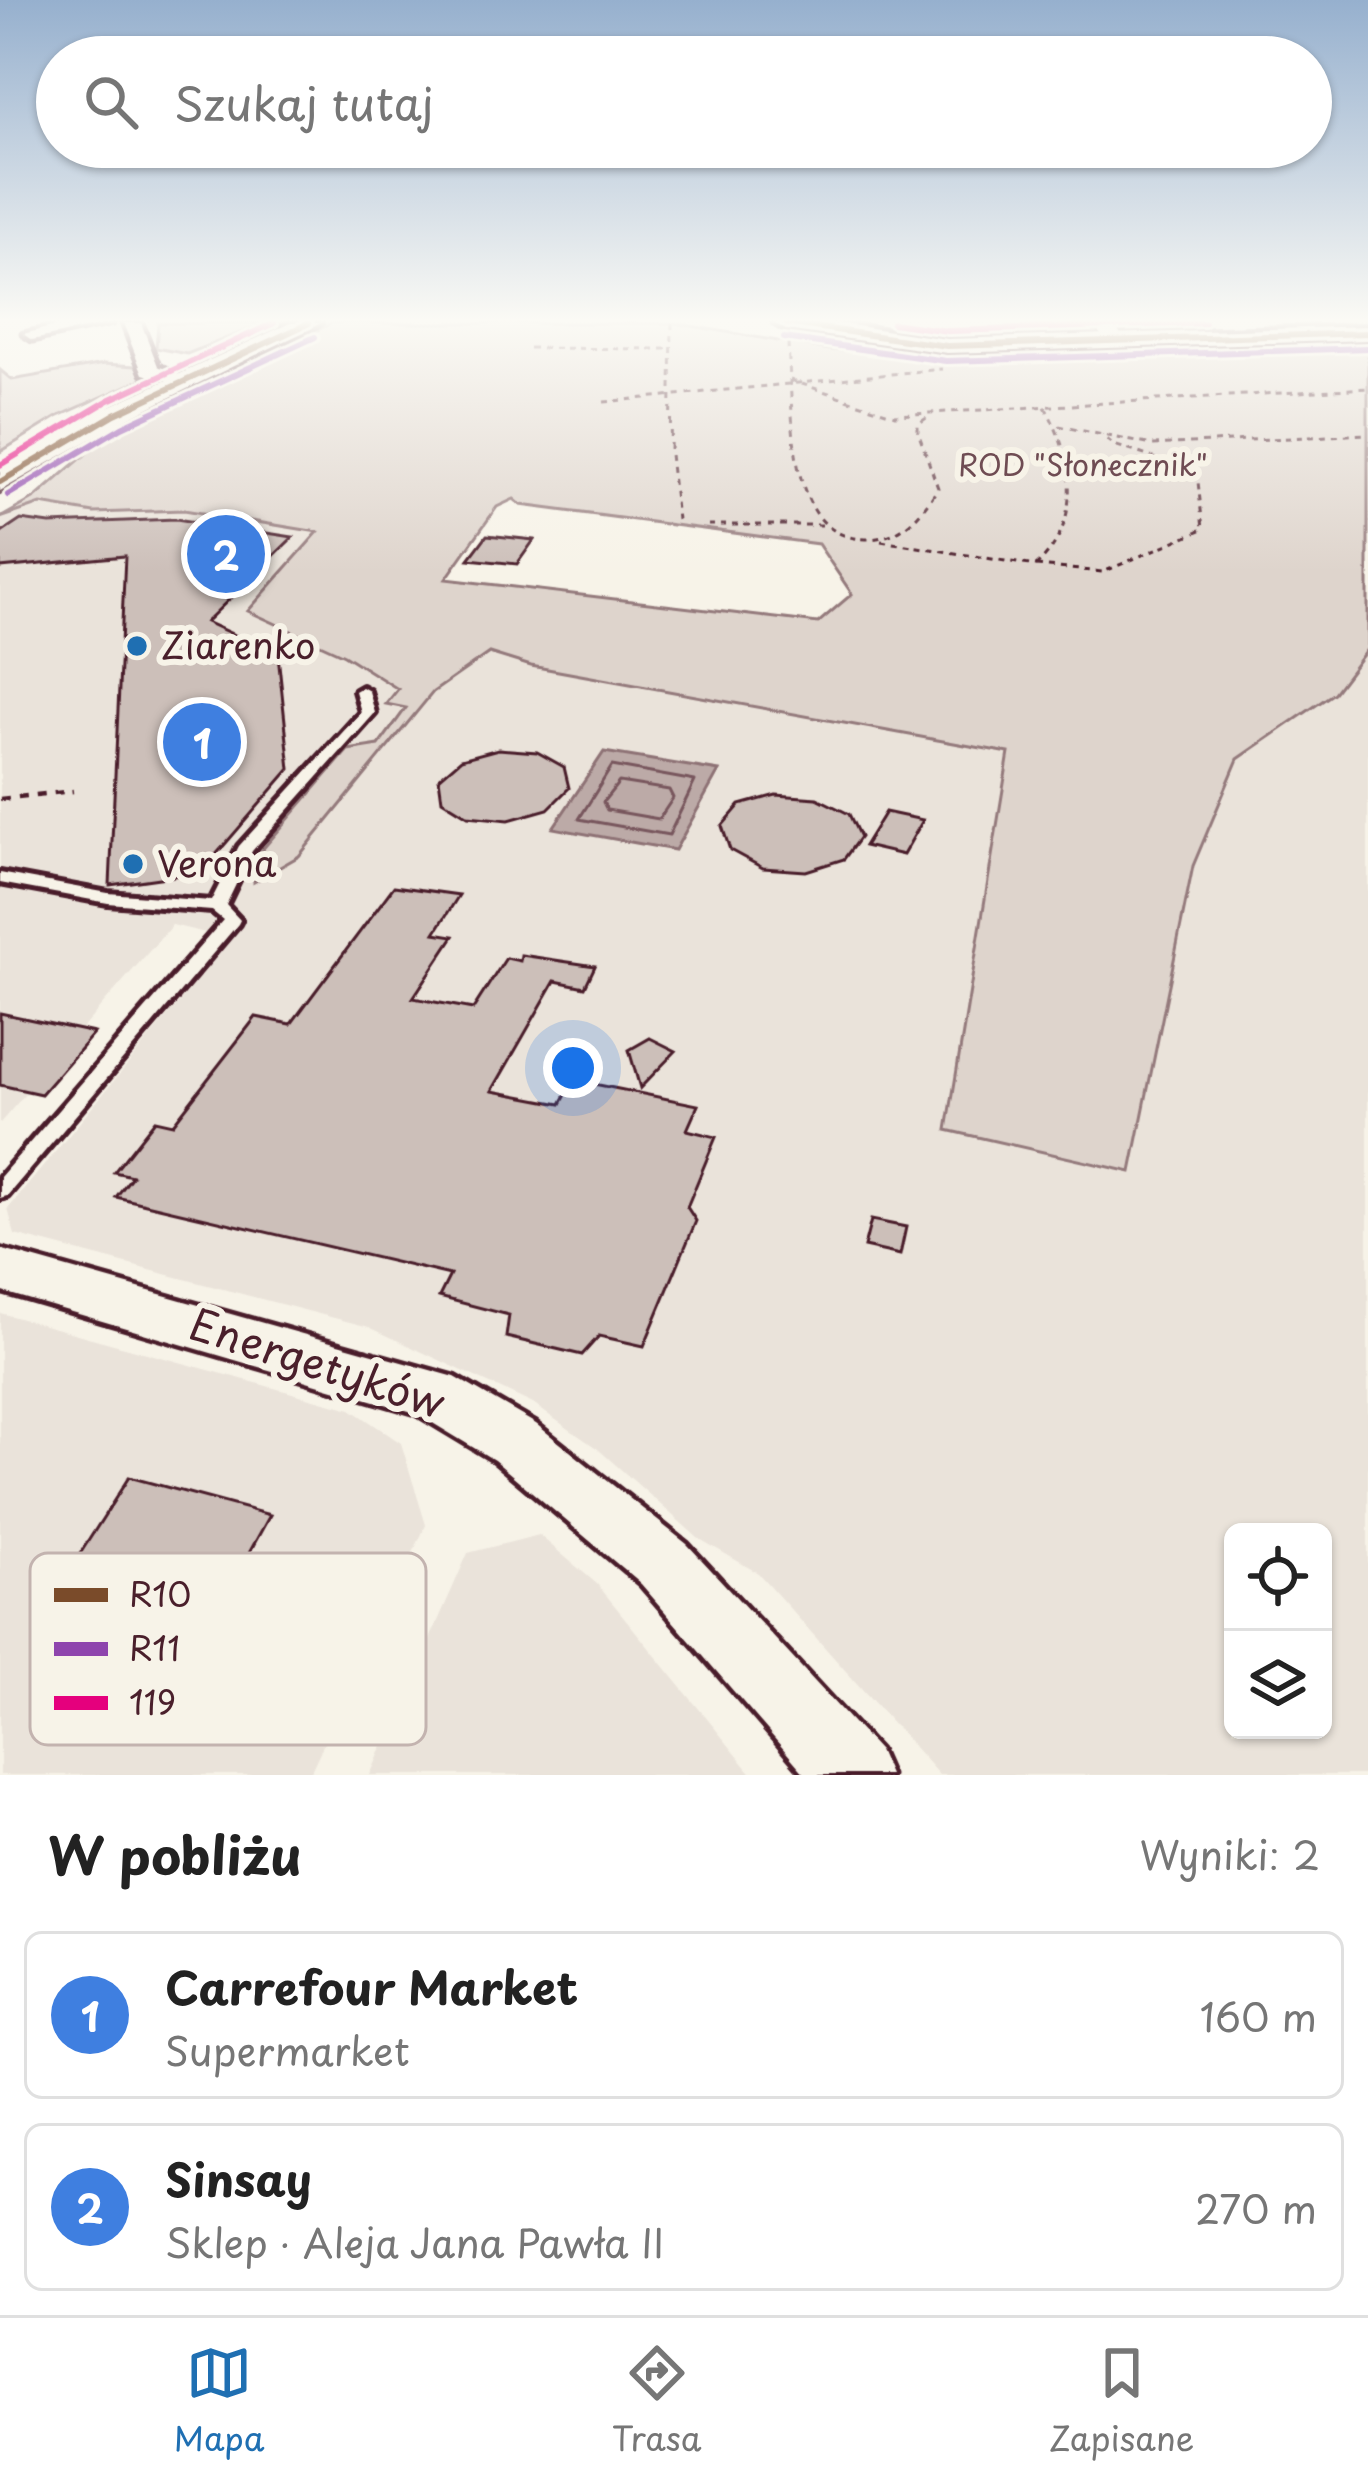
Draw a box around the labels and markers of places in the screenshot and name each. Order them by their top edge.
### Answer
pin: 2 [187,509,265,599]
place label: Ziarenko [161,617,315,671]
marker: Ziarenko [124,633,150,659]
pin: 1 [163,697,241,787]
place label: Verona [157,835,277,889]
marker: Verona [120,851,146,877]

